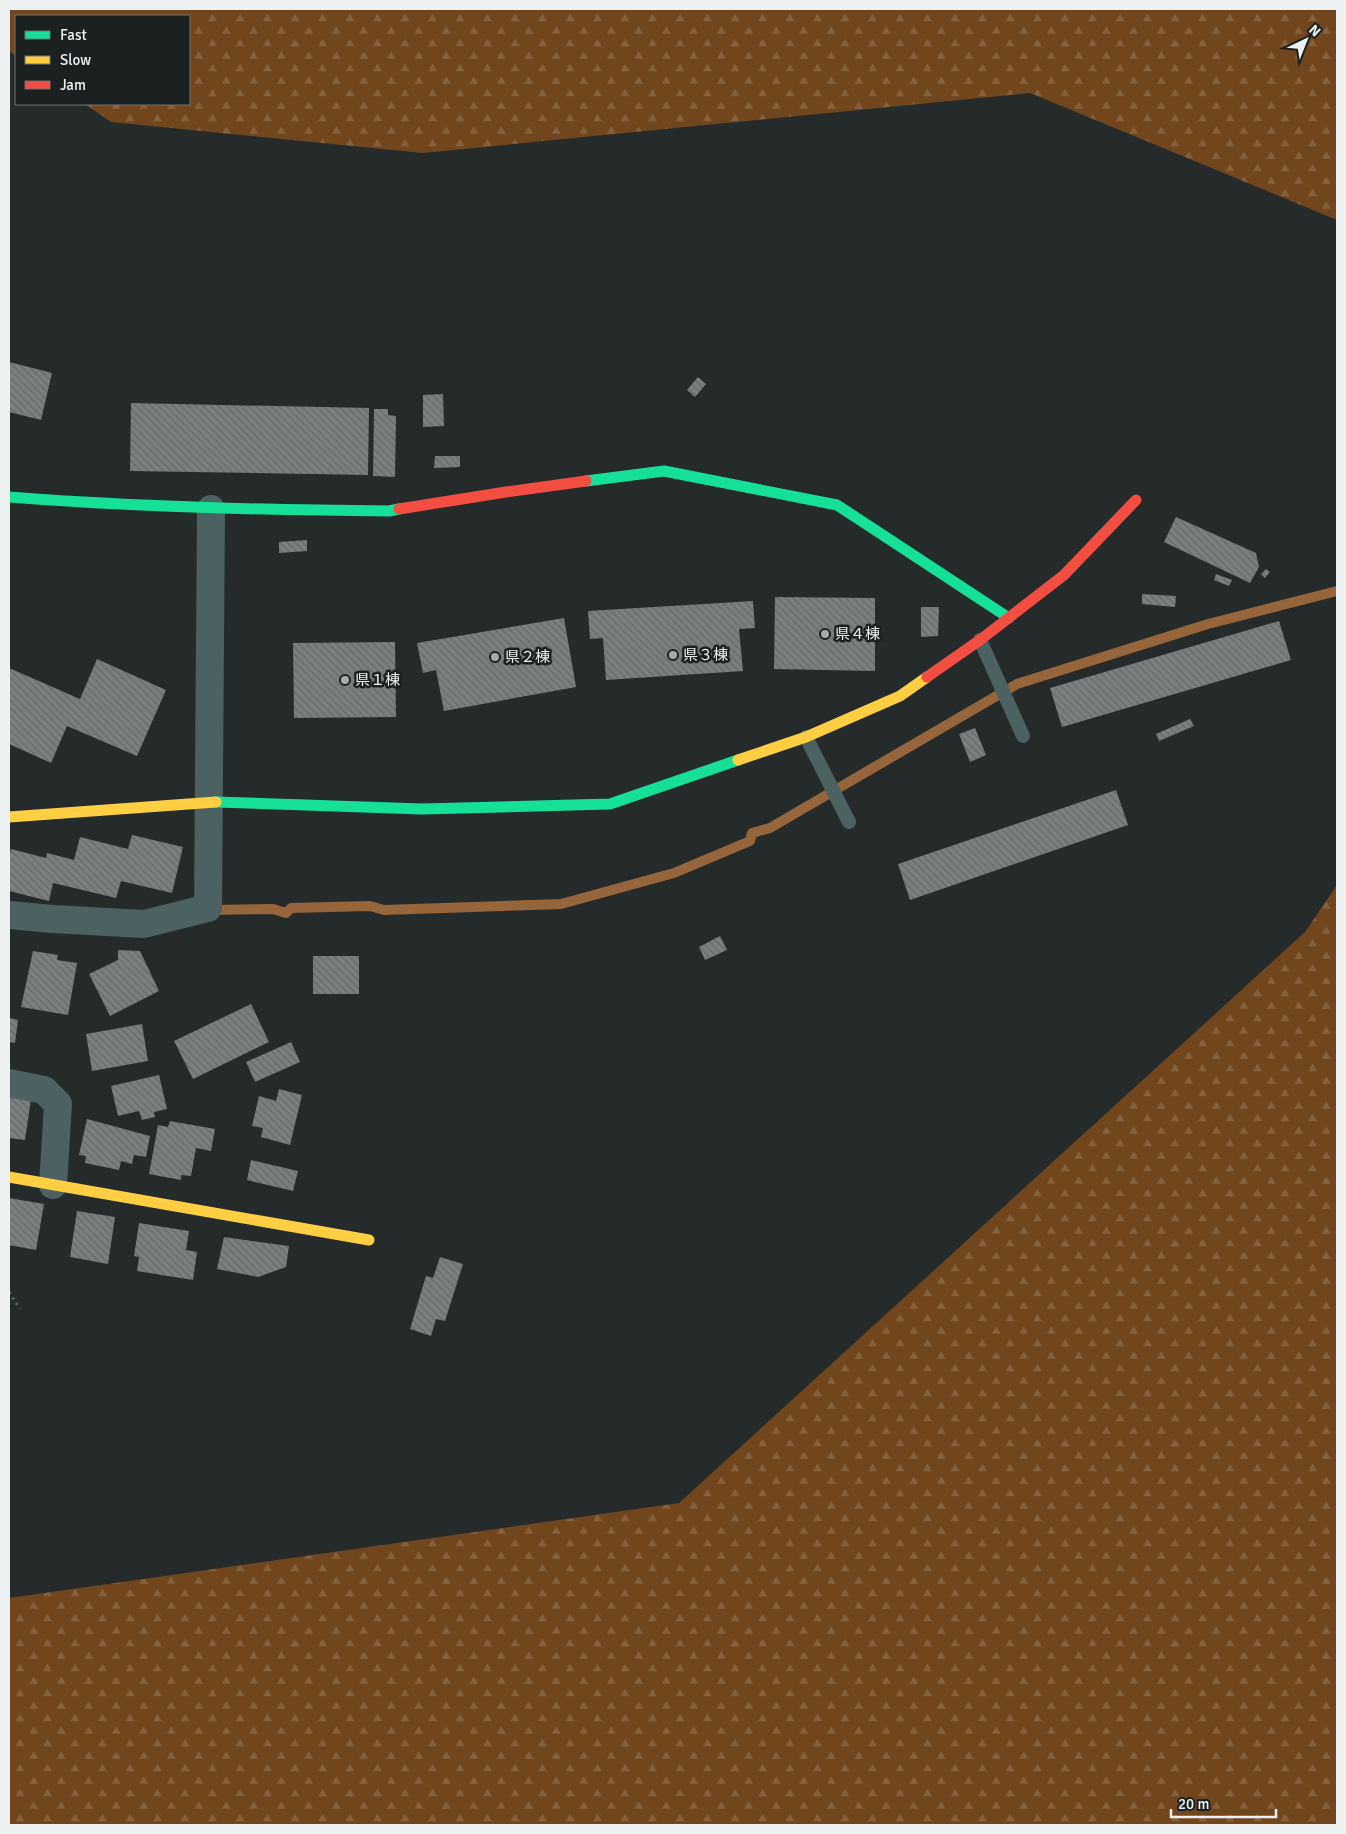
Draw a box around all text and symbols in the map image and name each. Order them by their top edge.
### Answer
legend [15,15,190,105]
north arrow [1281,15,1331,65]
text: N [1305,21,1324,40]
text: Fast [60,26,87,44]
text: Slow [60,51,91,69]
text: Jam [60,76,86,94]
place label: 県４棟 [835,625,880,643]
marker: 県４棟 [819,628,831,640]
place label: 県３棟 [683,646,728,664]
place label: 県２棟 [505,648,550,666]
marker: 県３棟 [667,649,679,661]
marker: 県２棟 [489,651,501,663]
place label: 県１棟 [355,671,400,689]
marker: 県１棟 [339,674,351,686]
scale bar [1171,1786,1276,1818]
text: 20 m [1178,1795,1209,1813]

